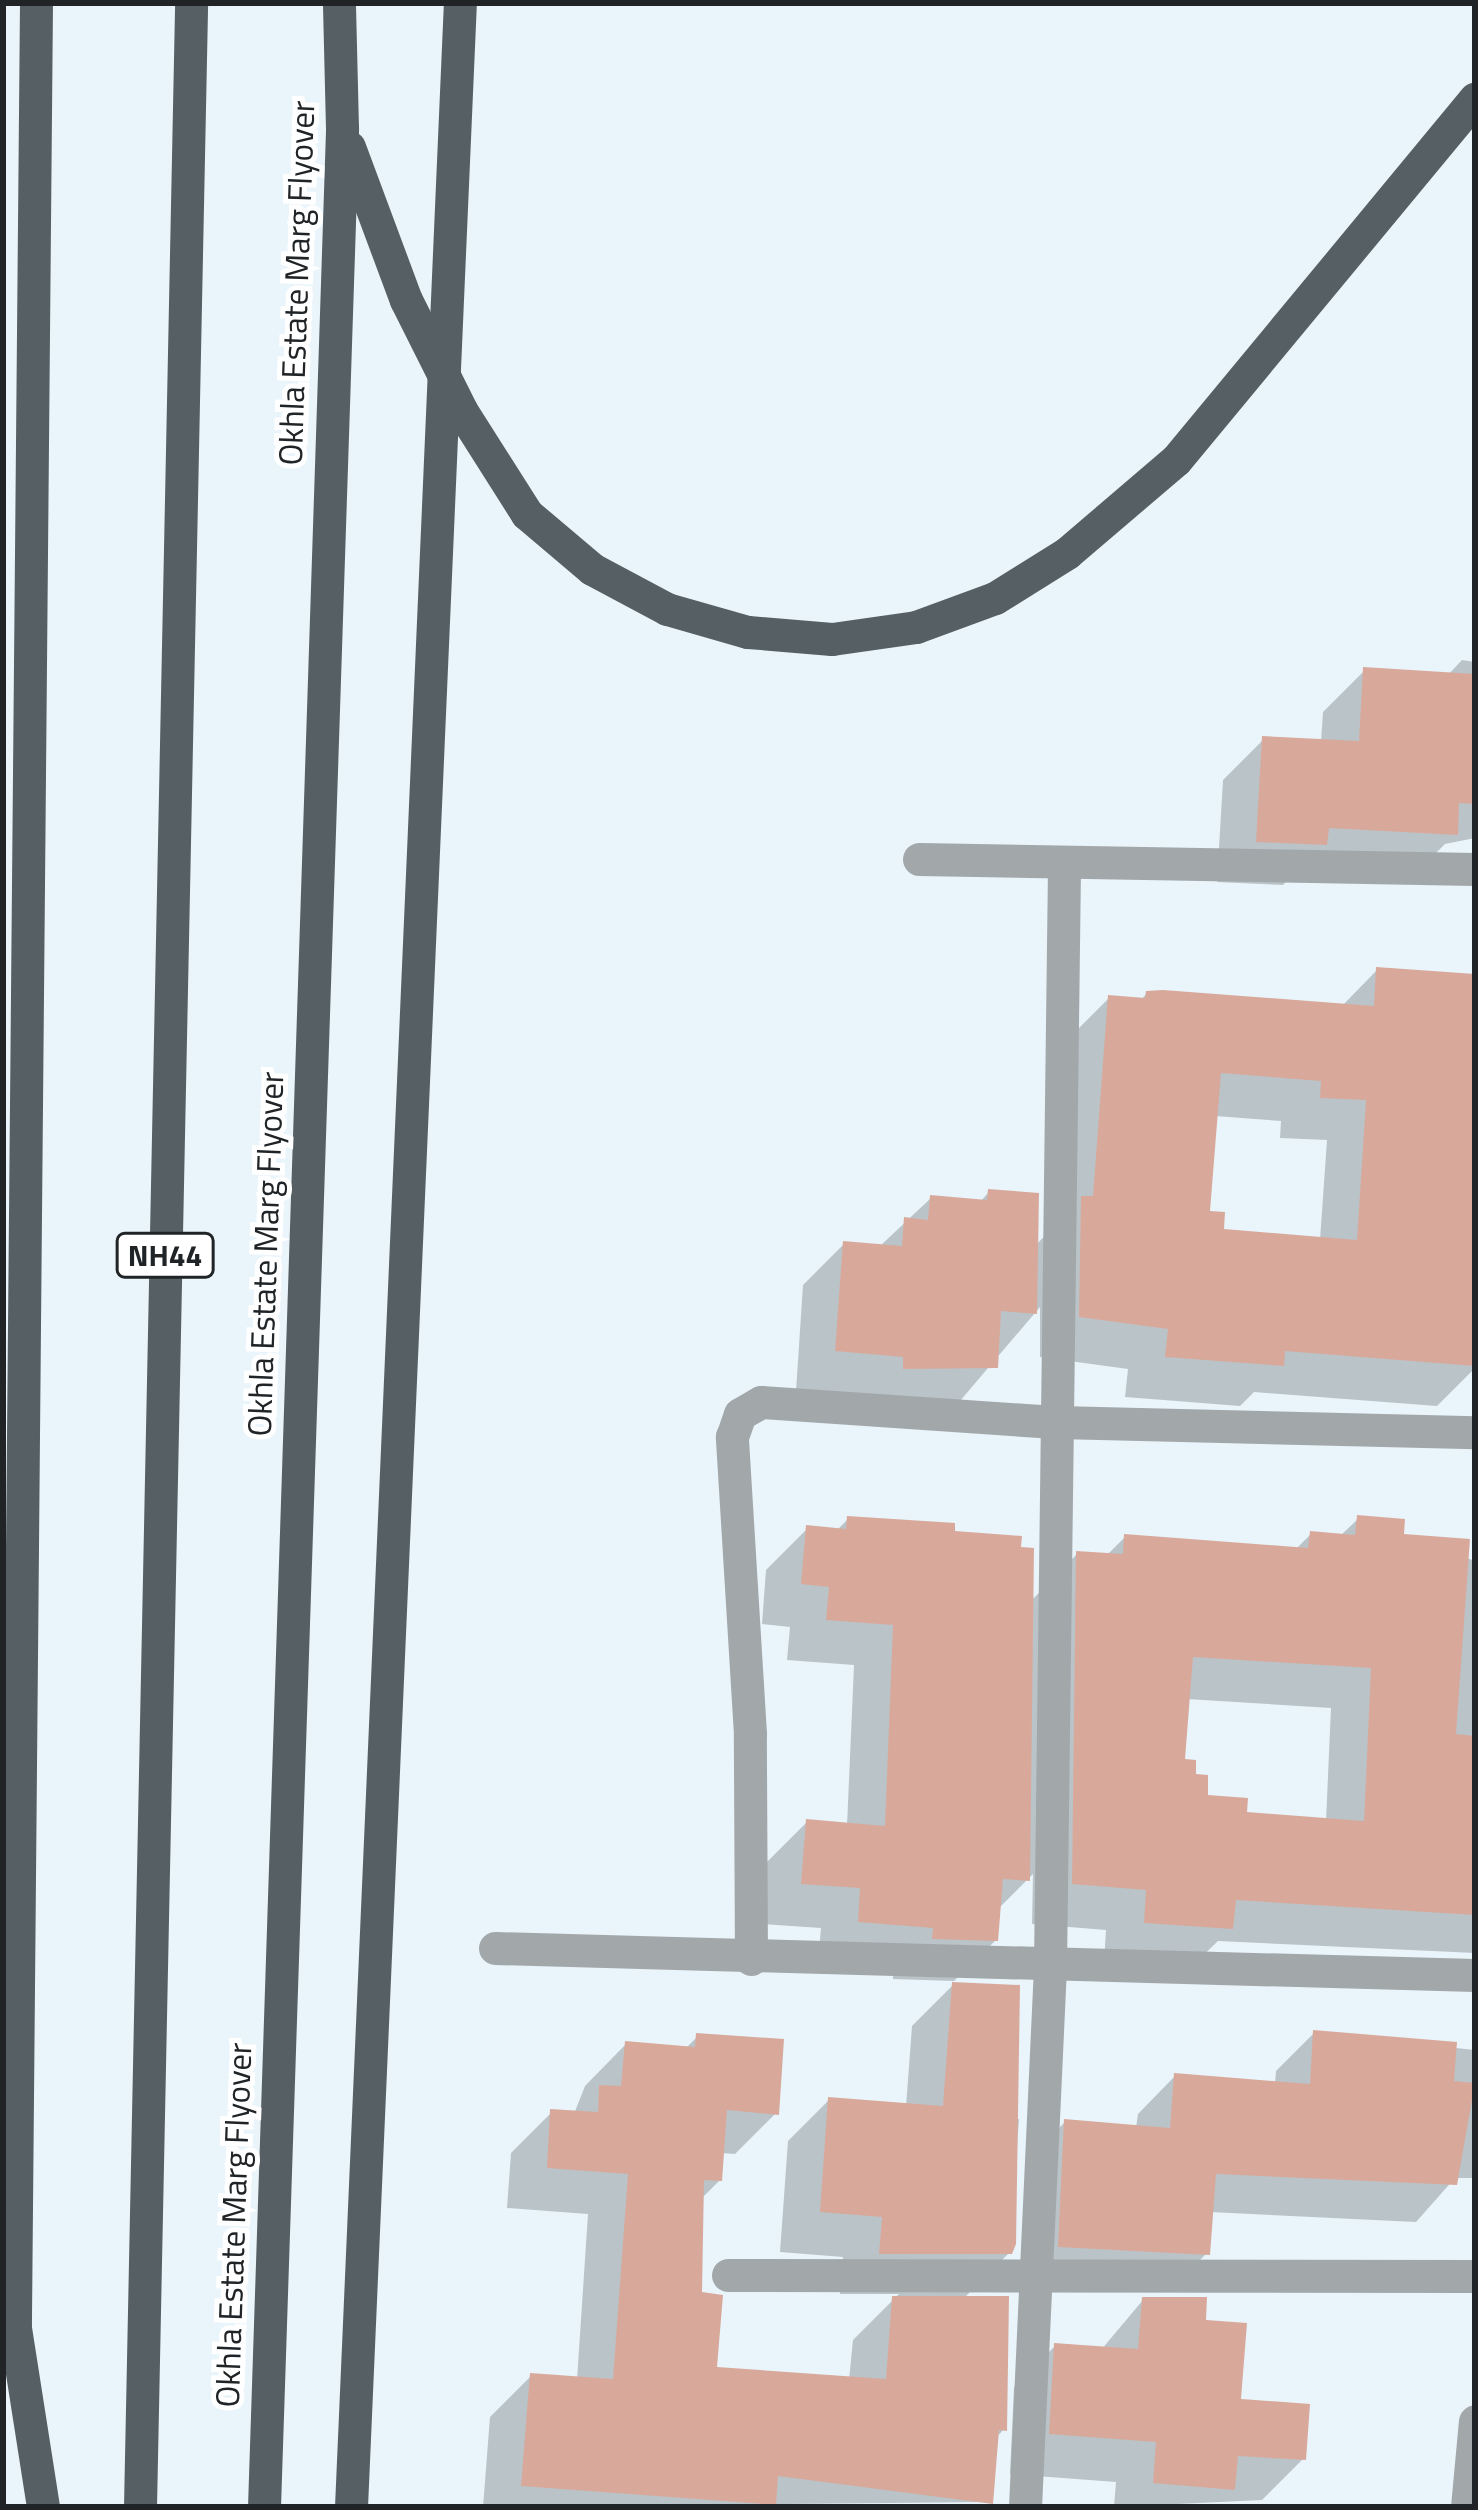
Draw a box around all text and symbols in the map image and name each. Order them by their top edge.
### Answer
street label: Okhla Estate Marg Flyover [271,100,323,466]
street label: Okhla Estate Marg Flyover [240,1071,292,1437]
road number: NH44 [114,1231,216,1279]
street label: Okhla Estate Marg Flyover [208,2042,260,2408]

